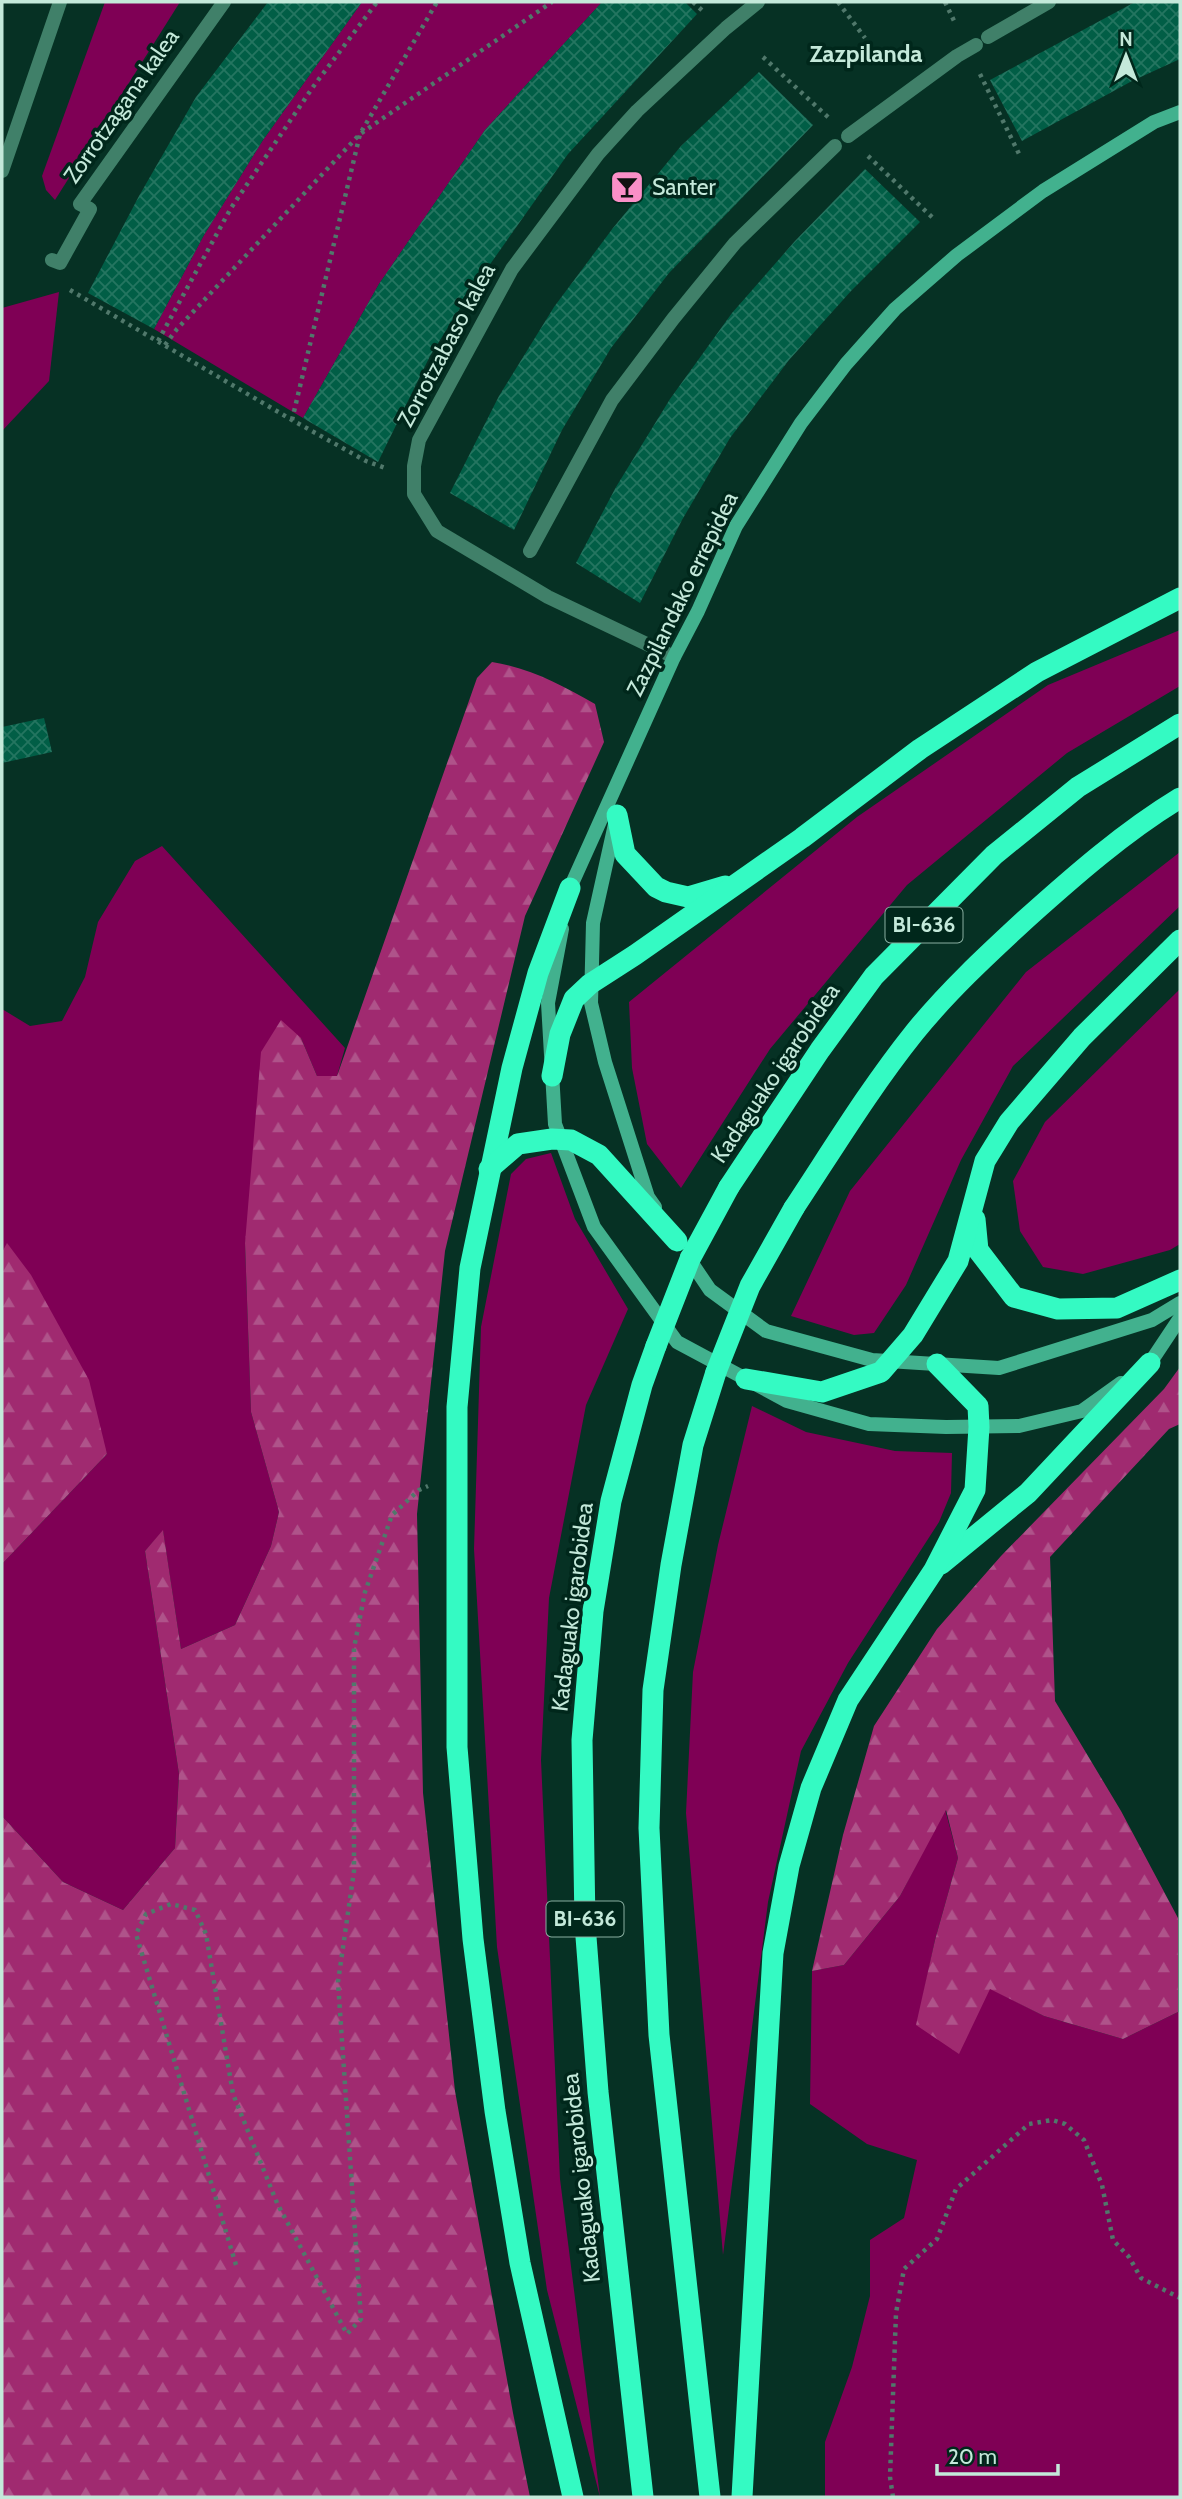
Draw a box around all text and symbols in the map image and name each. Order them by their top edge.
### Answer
north arrow [1091,21,1161,91]
street label: Zorrotzagana kalea [57,23,185,189]
text: N [1119,28,1133,51]
district label: Zazpilanda [810,39,922,68]
bar icon: Santer [608,168,646,206]
place label: Santer [652,173,717,201]
street label: Zorrotzabaso kalea [391,258,501,432]
street label: Zazpilandako errepidea [620,487,744,701]
road number: BI-636 [886,908,962,942]
street label: Kadaguako igarobidea [705,978,845,1168]
street label: Kadaguako igarobidea [545,1501,599,1713]
road number: BI-636 [546,1902,624,1937]
street label: Kadaguako igarobidea [556,2072,606,2284]
scale bar [937,2432,1058,2476]
text: 20 m [948,2444,997,2469]

